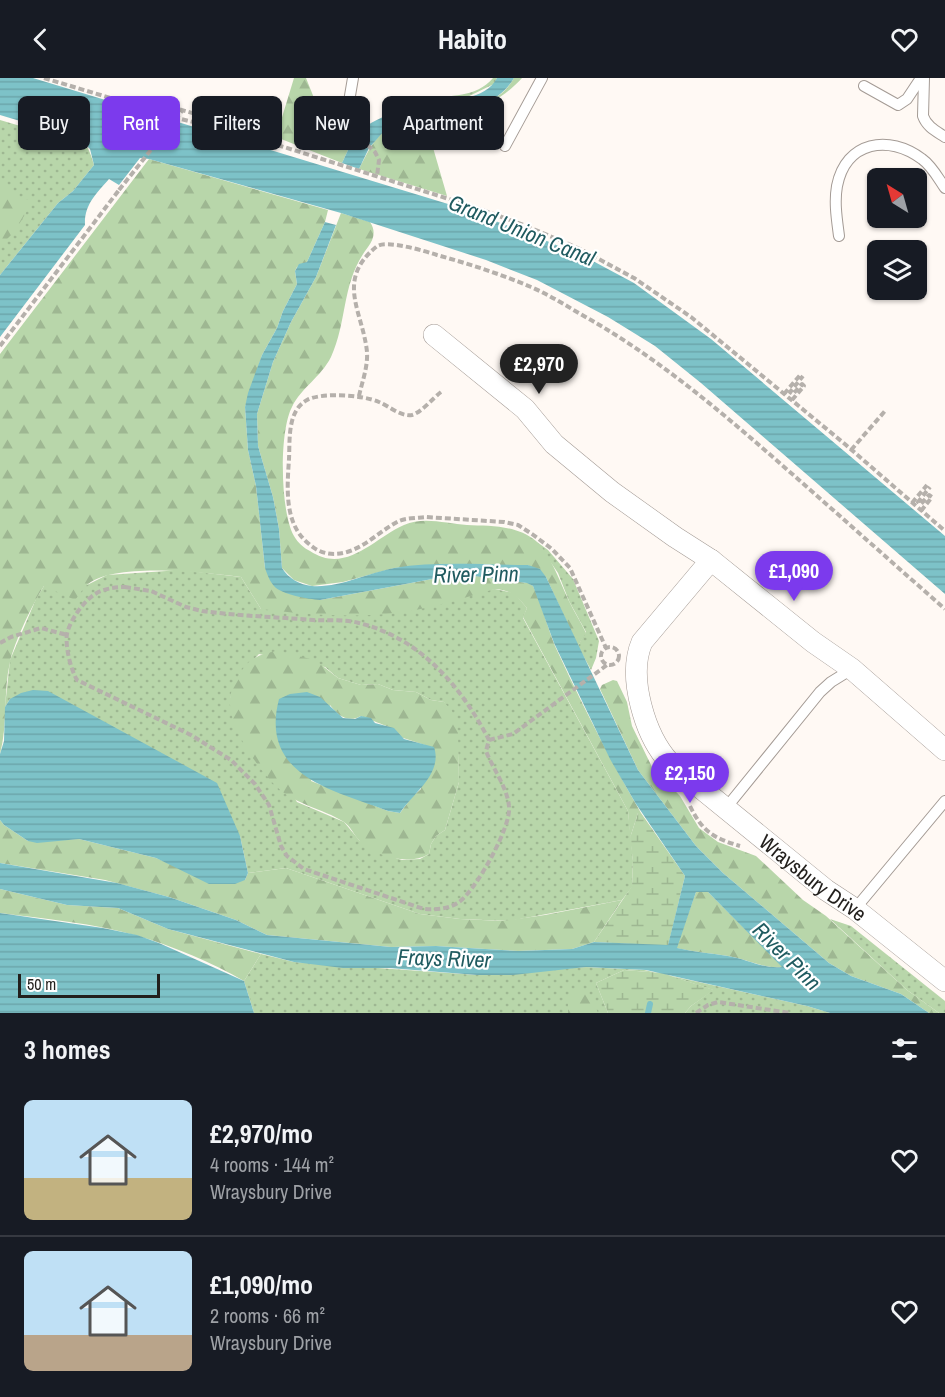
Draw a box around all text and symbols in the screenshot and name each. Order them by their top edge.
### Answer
text: Habito [438,21,507,57]
icon: back [24,23,57,56]
icon: heart [888,23,921,56]
chip: Buy [18,96,90,150]
chip: Rent [102,96,180,150]
chip: Filters [192,96,282,150]
chip: New [294,96,370,150]
chip: Apartment [382,96,504,150]
north arrow [867,168,927,228]
map controls [867,168,927,300]
water label: Grand Union Canal [444,187,601,273]
button: layers [867,240,927,300]
pin: £2,970 [490,344,588,395]
text: £2,970 [514,350,564,377]
pin: £1,090 [745,551,843,602]
text: £1,090 [769,557,819,584]
water label: River Pinn [433,558,519,590]
pin: £2,150 [641,753,739,804]
text: £2,150 [665,759,715,786]
street label: Wraysbury Drive [753,827,873,928]
water label: River Pinn [746,915,828,997]
water label: Frays River [397,941,492,975]
scale bar [18,971,160,998]
text: 50 m [27,973,56,995]
text: 3 homes [24,1032,111,1067]
icon: filters [888,1033,921,1066]
text: £2,970/mo [210,1116,313,1151]
icon: home [72,1124,144,1196]
icon: heart [888,1144,921,1177]
text: 4 rooms · 144 m² [210,1151,334,1178]
text: Wraysbury Drive [210,1178,332,1205]
text: £1,090/mo [210,1267,313,1302]
icon: home [72,1275,144,1347]
icon: heart [888,1295,921,1328]
text: 2 rooms · 66 m² [210,1302,325,1329]
text: Wraysbury Drive [210,1329,332,1356]

